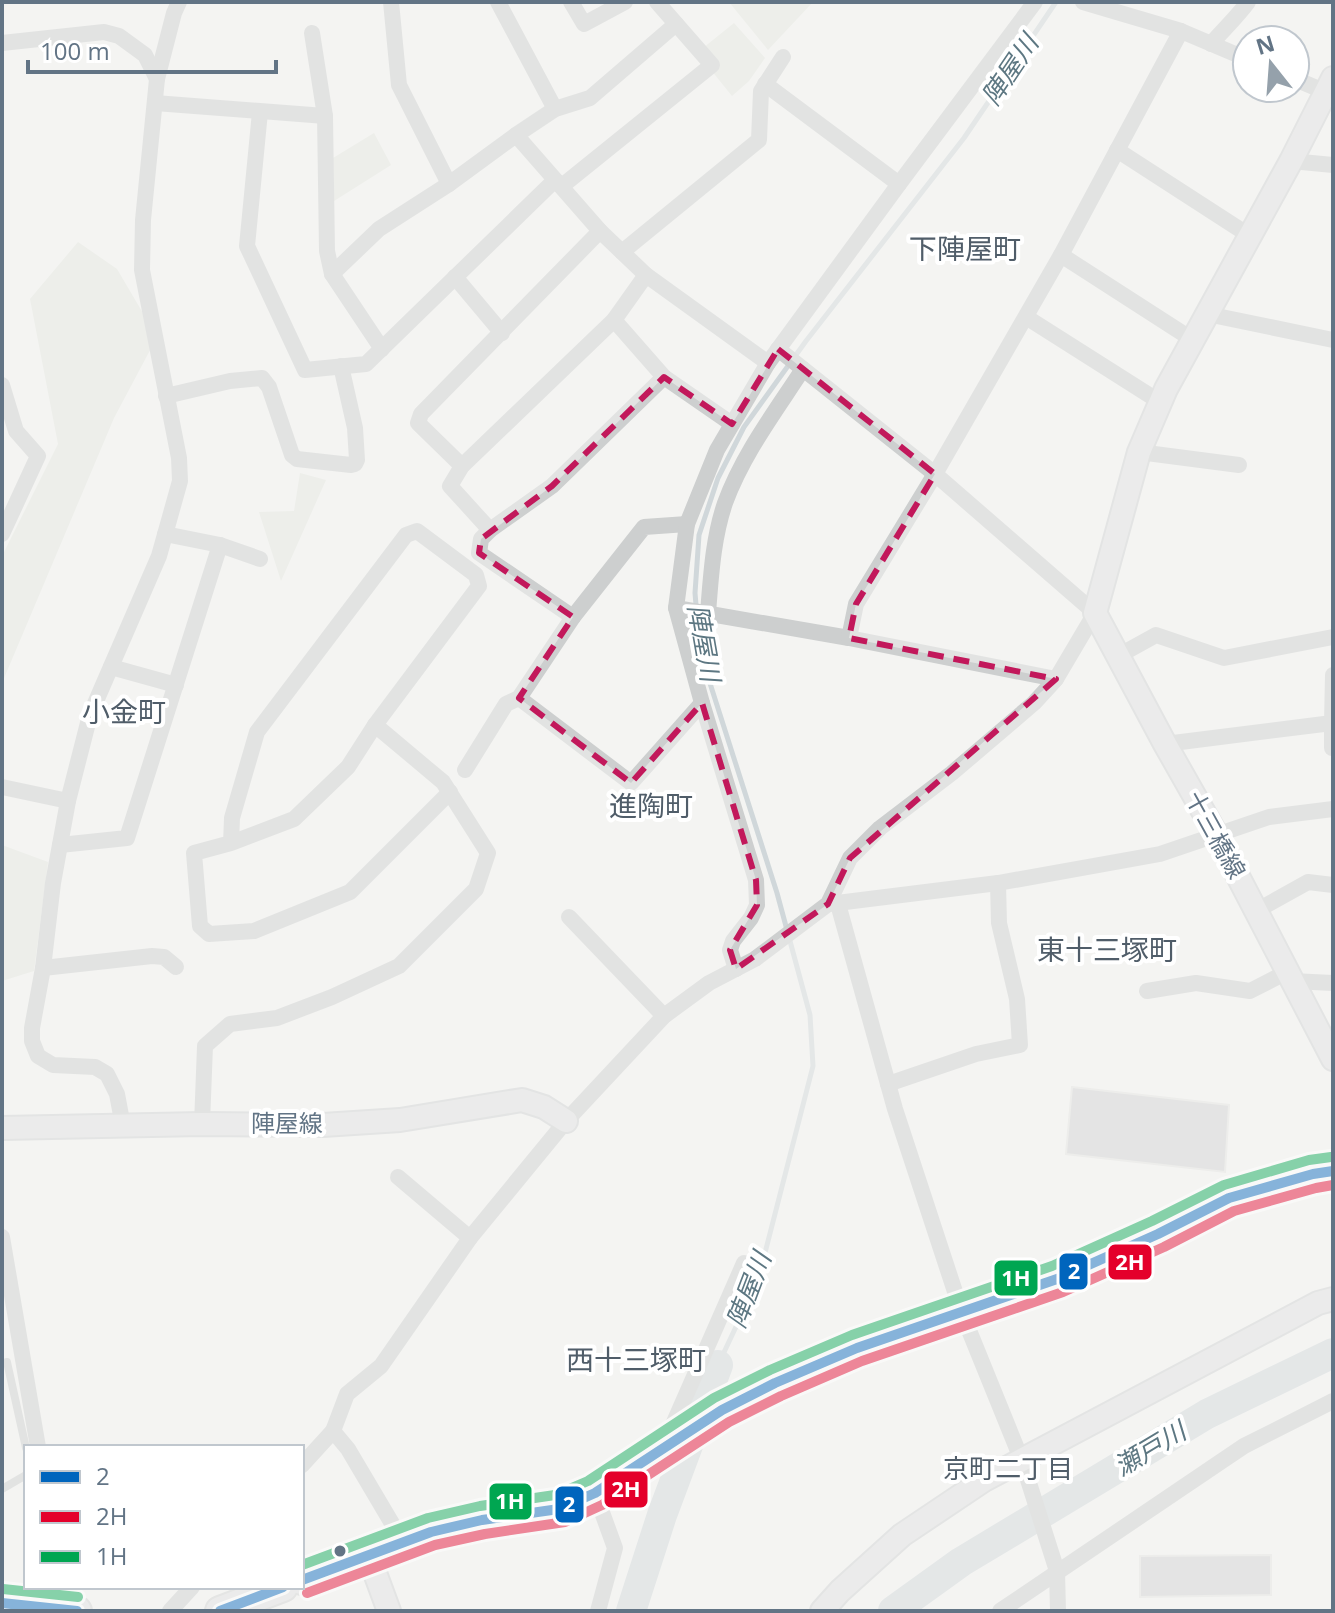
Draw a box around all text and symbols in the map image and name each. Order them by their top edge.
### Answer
scale bar [28,24,276,74]
north arrow [1231,24,1311,104]
water label: 陣屋川 [972,25,1048,112]
text: N [1252,27,1278,61]
text: 100 m [40,34,110,67]
district label: 下陣屋町 [909,229,1021,267]
water label: 陣屋川 [680,601,730,687]
district label: 小金町 [82,692,166,730]
street label: 十三橋線 [1179,784,1254,884]
district label: 進陶町 [609,786,693,824]
district label: 東十三塚町 [1037,930,1177,968]
street label: 陣屋線 [251,1106,323,1139]
line badge: 2H [1107,1243,1153,1281]
water label: 陣屋川 [717,1244,780,1333]
text: 2H [1115,1246,1145,1276]
line badge: 2 [1058,1252,1089,1291]
text: 2 [1068,1255,1080,1285]
line badge: 1H [993,1259,1039,1297]
text: 1H [1001,1262,1031,1292]
district label: 西十三塚町 [566,1340,706,1378]
water label: 瀬戸川 [1107,1411,1195,1484]
legend [24,1445,304,1589]
district label: 京町二丁目 [943,1450,1073,1486]
text: 2 [96,1459,110,1492]
line badge: 2H [603,1470,649,1509]
text: 2H [611,1473,641,1503]
line badge: 1H [488,1482,533,1521]
text: 1H [495,1485,525,1515]
line badge: 2 [554,1485,585,1524]
text: 2 [563,1488,575,1518]
text: 2H [96,1499,127,1532]
text: 1H [96,1539,127,1572]
unlabelled marker [332,1543,348,1559]

